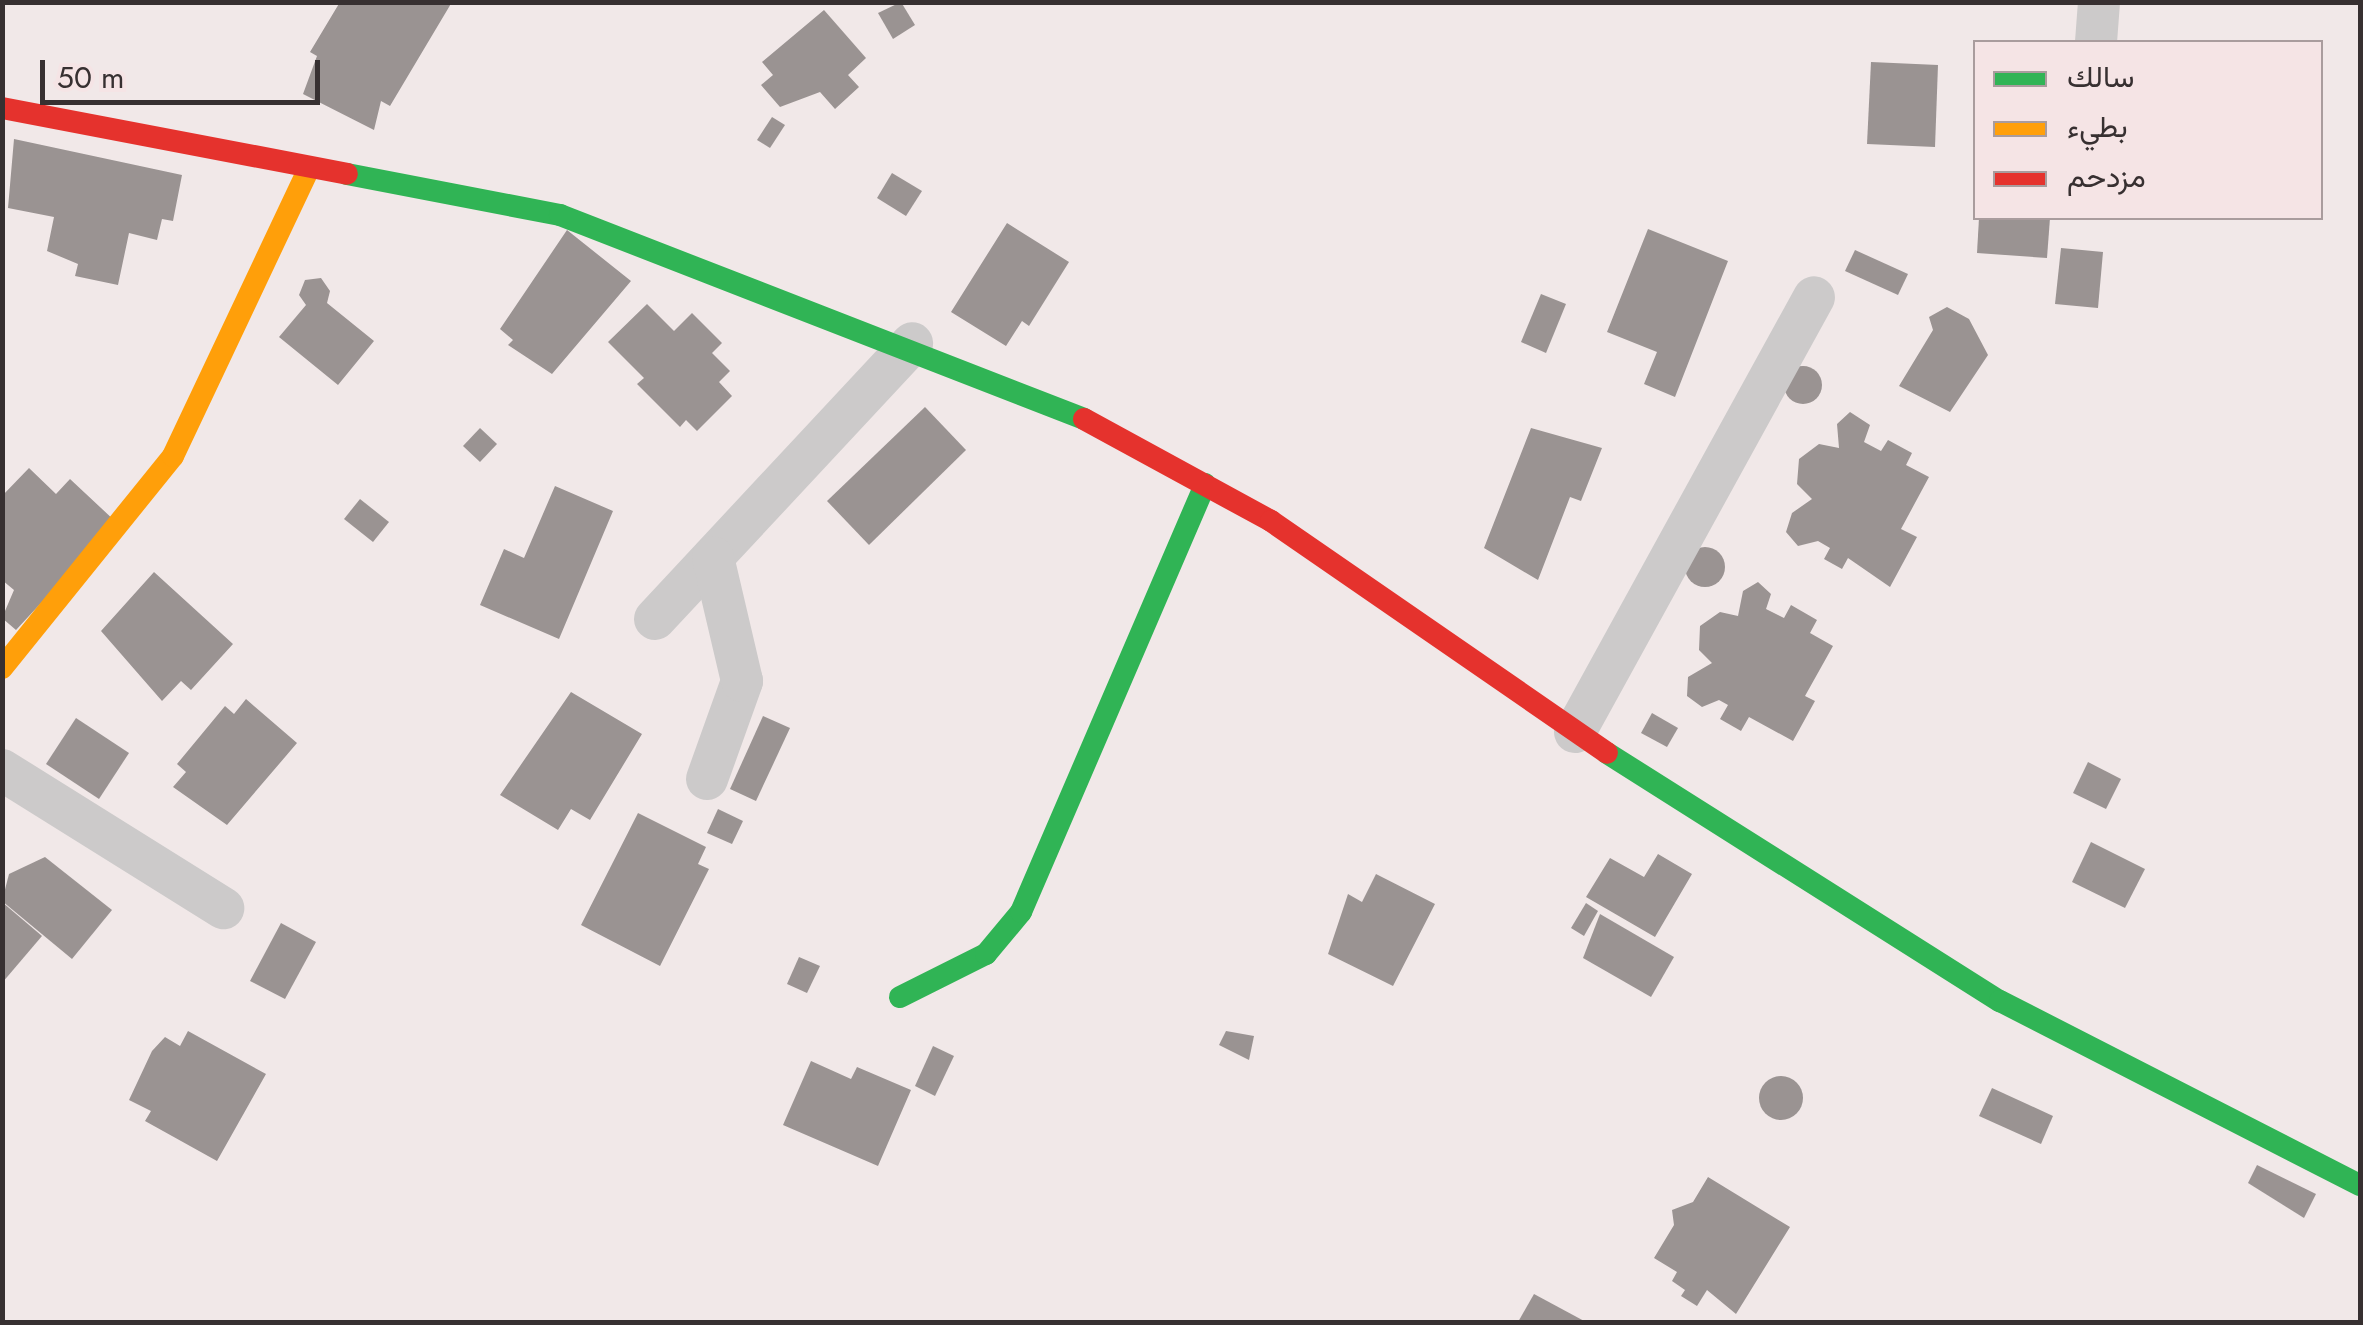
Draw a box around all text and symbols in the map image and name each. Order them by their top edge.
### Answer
scale bar [45,40,325,102]
legend [1973,40,2323,220]
text: سالك [2067,55,2134,98]
text: 50 m [57,56,124,99]
text: بطيء [2067,105,2128,148]
text: مزدحم [2067,155,2146,198]

